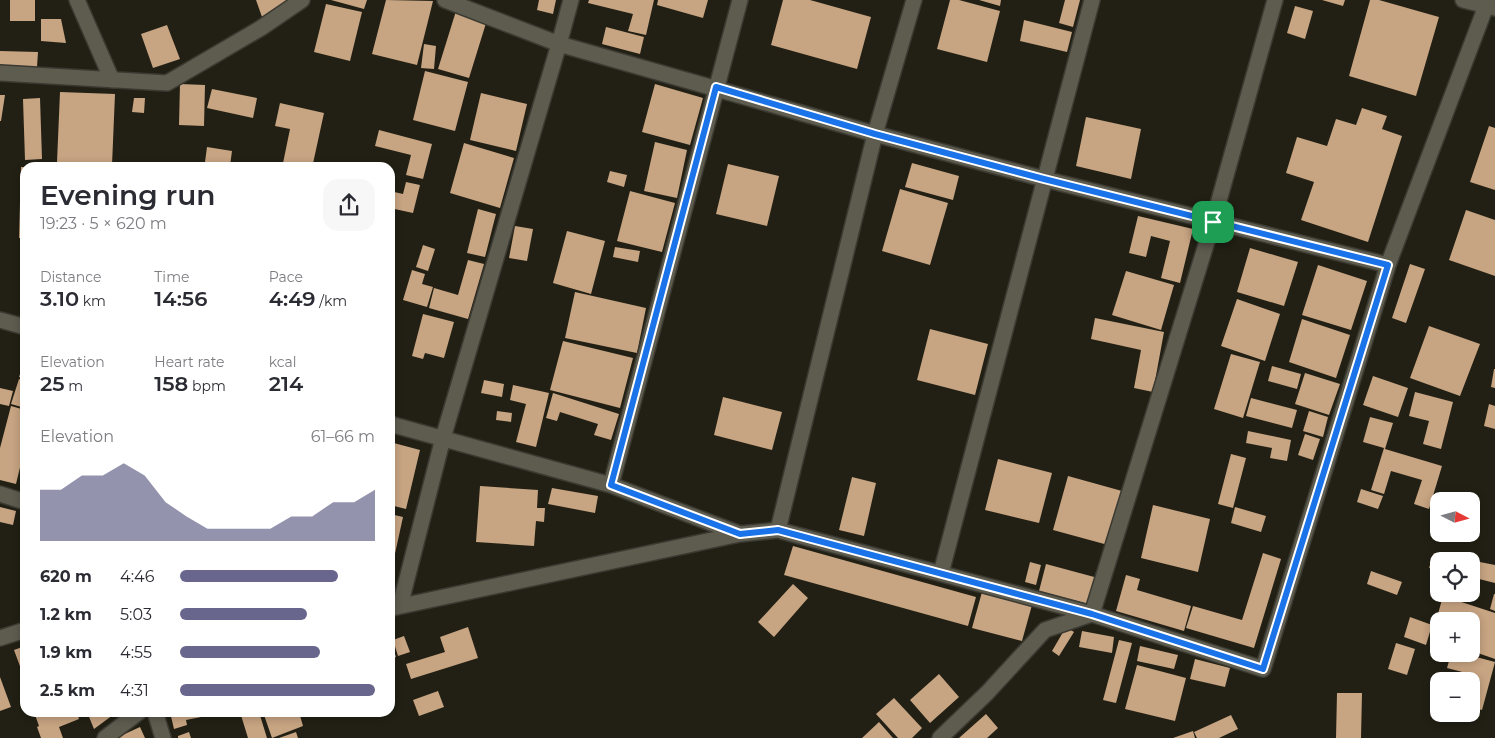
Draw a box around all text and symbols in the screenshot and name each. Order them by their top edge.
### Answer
text: Evening run [40,178,215,212]
button: share [323,179,375,231]
pin [1192,201,1234,243]
icon: arrive [1199,208,1227,236]
text: 19:23 · 5 × 620 m [40,214,167,233]
text: Distance [40,268,102,286]
text: Time [154,268,189,286]
text: Pace [269,268,303,286]
text: 3.10 [40,286,79,311]
text: 14:56 [154,286,207,311]
text: 4:49 [269,286,316,311]
text: km [79,292,106,310]
text: /km [316,292,347,310]
text: Elevation [40,353,105,371]
text: Heart rate [154,353,225,371]
text: kcal [269,353,297,371]
text: 25 [40,371,65,396]
text: 158 [154,371,188,396]
text: 214 [269,371,303,396]
text: m [65,377,83,395]
text: bpm [188,377,226,395]
text: Elevation [40,427,114,446]
text: 61–66 m [311,427,375,446]
north arrow [1430,492,1480,542]
map controls [1430,492,1480,722]
button: locate [1430,552,1480,602]
text: 620 m [40,567,92,586]
text: 4:46 [120,567,154,586]
text: 1.2 km [40,605,92,624]
text: 5:03 [120,605,152,624]
button: + [1430,612,1480,662]
text: 1.9 km [40,643,92,662]
text: 4:55 [120,643,152,662]
button: − [1430,672,1480,722]
text: 2.5 km [40,681,95,700]
text: 4:31 [120,681,149,700]

